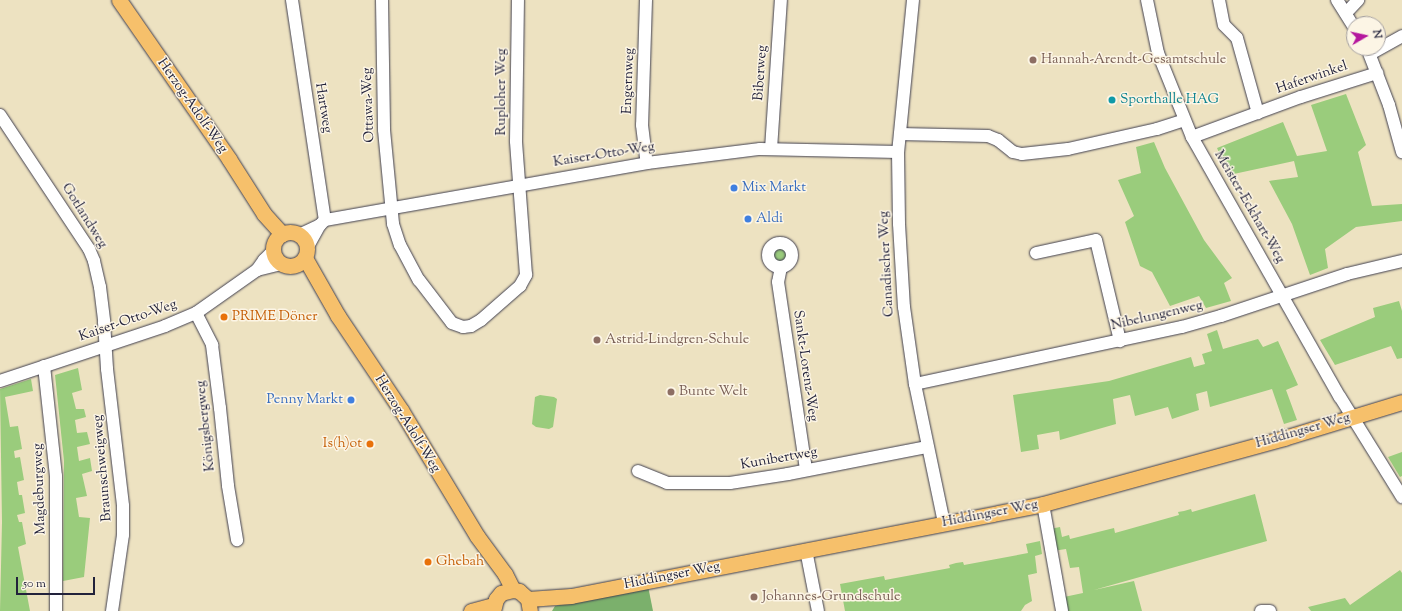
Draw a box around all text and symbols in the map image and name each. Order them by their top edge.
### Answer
north arrow [1346,16,1386,56]
text: N [1368,29,1385,40]
street label: Biberweg [751,45,771,101]
street label: Ruploher Weg [494,48,510,136]
street label: Engernweg [619,48,639,114]
place label: Hannah-Arendt-Gesamtschule [1041,52,1226,68]
street label: Herzog-Adolf-Weg [153,55,231,157]
marker: Hannah-Arendt-Gesamtschule [1028,55,1038,65]
street label: Haferwinkel [1274,58,1350,98]
street label: Ottawa-Weg [359,67,379,143]
street label: Hartweg [311,82,335,134]
place label: Sporthalle HAG [1120,92,1219,108]
marker: Sporthalle HAG [1107,95,1117,105]
street label: Kaiser-Otto-Weg [552,139,656,171]
street label: Meister-Eckhart-Weg [1210,148,1288,266]
street label: Gotlandweg [57,180,111,252]
place label: Mix Markt [742,180,806,196]
marker: Mix Markt [729,183,739,193]
place label: Aldi [756,211,783,227]
street label: Canadischer Weg [876,211,898,317]
marker: Aldi [743,214,753,224]
street label: Kaiser-Otto-Weg [77,296,179,346]
street label: Nibelungenweg [1110,297,1204,335]
place label: PRIME Döner [232,309,317,325]
street label: Sankt-Lorenz-Weg [789,309,821,423]
marker: PRIME Döner [219,312,229,322]
place label: Astrid-Lindgren-Schule [605,332,749,348]
marker: Astrid-Lindgren-Schule [592,335,602,345]
street label: Herzog-Adolf-Weg [370,372,444,476]
street label: Königsbergweg [193,380,219,472]
place label: Bunte Welt [679,384,748,400]
marker: Bunte Welt [666,387,676,397]
place label: Penny Markt [267,392,343,408]
marker: Penny Markt [346,395,356,405]
street label: Hiddingser Weg [1254,410,1352,452]
street label: Braunschweigweg [90,414,116,522]
place label: Is(h)ot [323,436,362,452]
marker: Is(h)ot [365,439,375,449]
street label: Magdeburgweg [30,443,50,535]
street label: Kunibertweg [739,444,819,474]
street label: Hiddingser Weg [941,496,1039,532]
place label: Ghebah [436,554,484,570]
marker: Ghebah [423,557,433,567]
street label: Hiddingser Weg [623,558,721,594]
scale bar [18,569,97,595]
text: 50 m [23,575,46,593]
place label: Johannes-Grundschule [762,589,901,605]
marker: Johannes-Grundschule [749,592,759,602]

